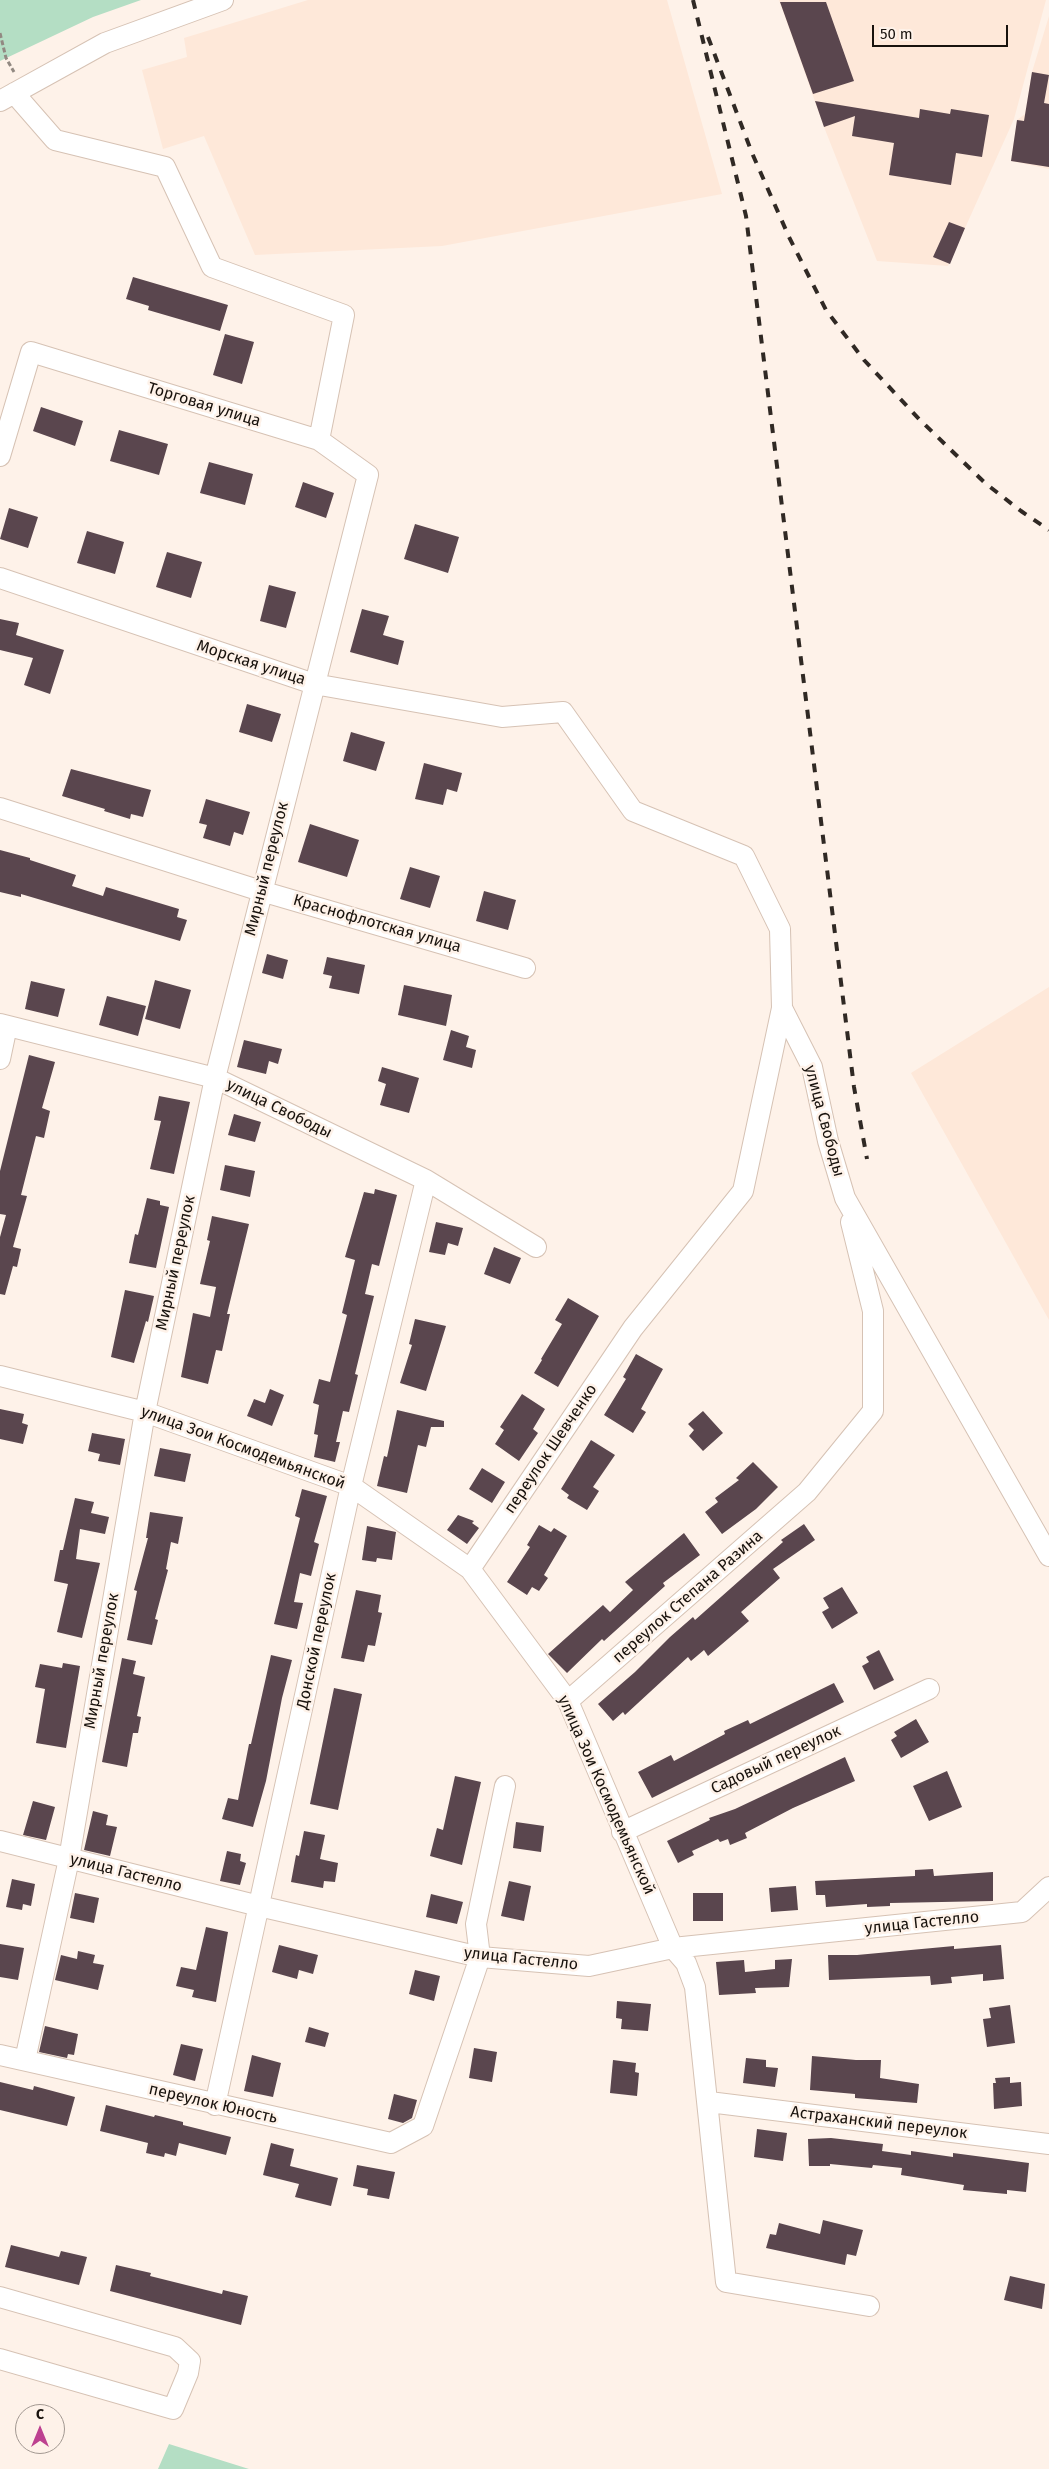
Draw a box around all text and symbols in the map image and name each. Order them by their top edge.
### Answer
scale bar [874,15,1010,47]
text: 50 m [880,25,913,43]
street label: Торговая улица [145,379,263,431]
street label: Морская улица [194,636,308,690]
street label: Мирный переулок [241,800,293,938]
street label: Краснофлотская улица [291,891,463,957]
street label: улица Свободы [800,1063,848,1179]
street label: улица Свободы [223,1075,335,1143]
street label: Мирный переулок [152,1194,200,1332]
street label: переулок Шевченко [501,1381,601,1517]
street label: улица Зои Космодемьянской [138,1402,348,1494]
street label: переулок Степана Разина [609,1527,767,1667]
street label: Донской переулок [293,1571,341,1711]
street label: Мирный переулок [81,1592,123,1730]
street label: улица Зои Космодемьянской [553,1692,659,1898]
street label: Садовый переулок [708,1721,844,1799]
street label: улица Гастелло [68,1850,184,1896]
street label: улица Гастелло [864,1907,980,1939]
street label: улица Гастелло [463,1943,579,1975]
street label: переулок Юность [147,2080,279,2128]
street label: Астраханский переулок [789,2103,969,2143]
north arrow [15,2404,65,2454]
text: С [36,2406,44,2423]

